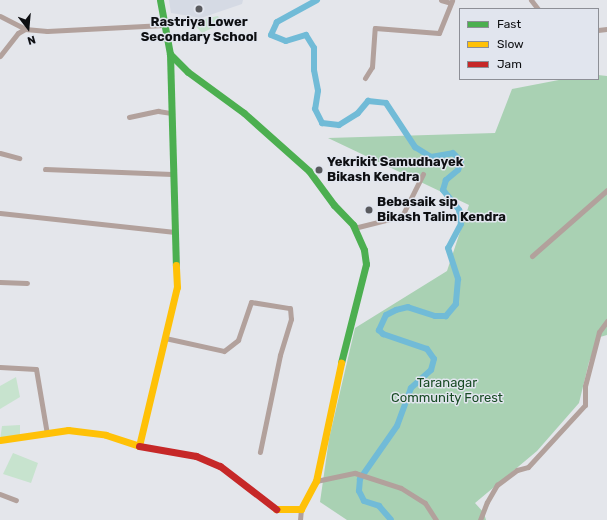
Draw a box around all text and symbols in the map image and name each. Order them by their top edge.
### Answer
marker: Rastriya Lower Secondary School [194,4,204,14]
north arrow [8,8,48,48]
legend [459,8,599,80]
place label: Rastriya Lower Secondary School [141,15,257,46]
text: Fast [497,17,521,31]
text: N [26,33,37,47]
text: Slow [497,37,524,51]
text: Jam [497,57,522,71]
place label: Yekrikit Samudhayek Bikash Kendra [327,155,463,186]
marker: Yekrikit Samudhayek Bikash Kendra [314,165,324,175]
place label: Bebasaik sip Bikash Talim Kendra [377,195,506,226]
marker: Bebasaik sip Bikash Talim Kendra [364,205,374,215]
park label: Taranagar Community Forest [391,376,503,407]

